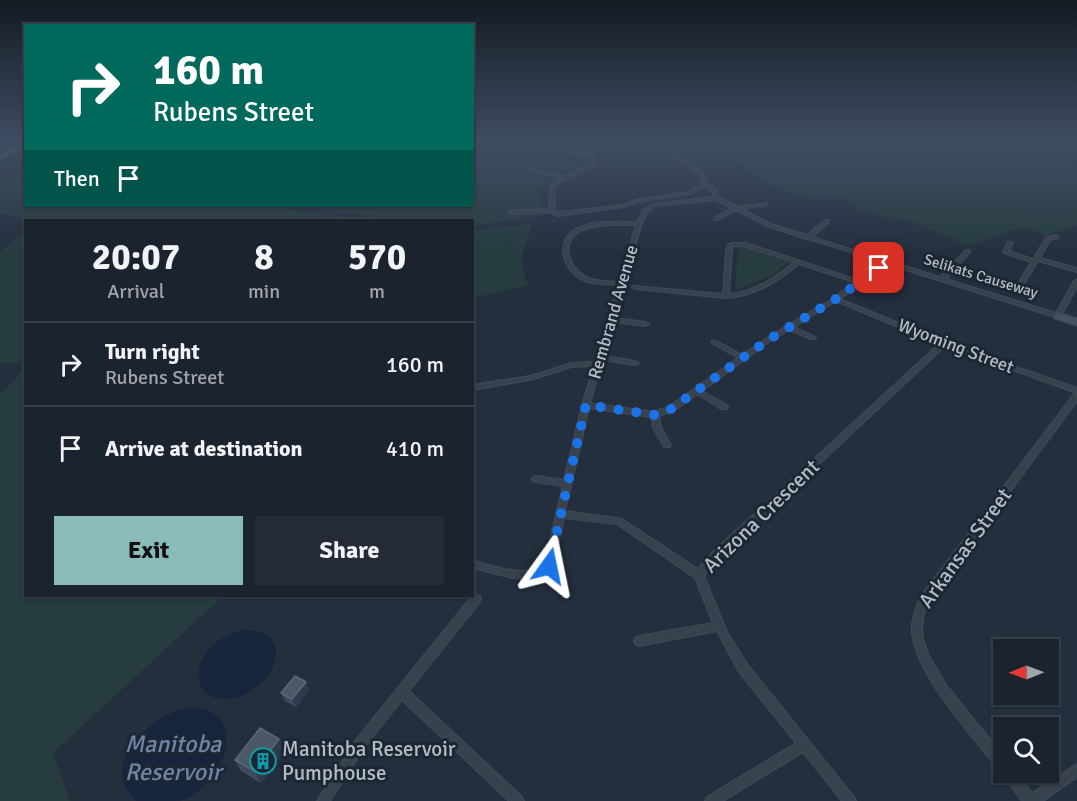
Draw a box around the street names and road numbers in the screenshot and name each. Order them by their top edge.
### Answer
street label: Rembrand Avenue [583,242,643,382]
street label: Selikats Causeway [922,250,1040,302]
street label: Wyoming Street [895,314,1017,378]
street label: Arizona Crescent [697,454,825,578]
street label: Arkansas Street [913,483,1017,613]

